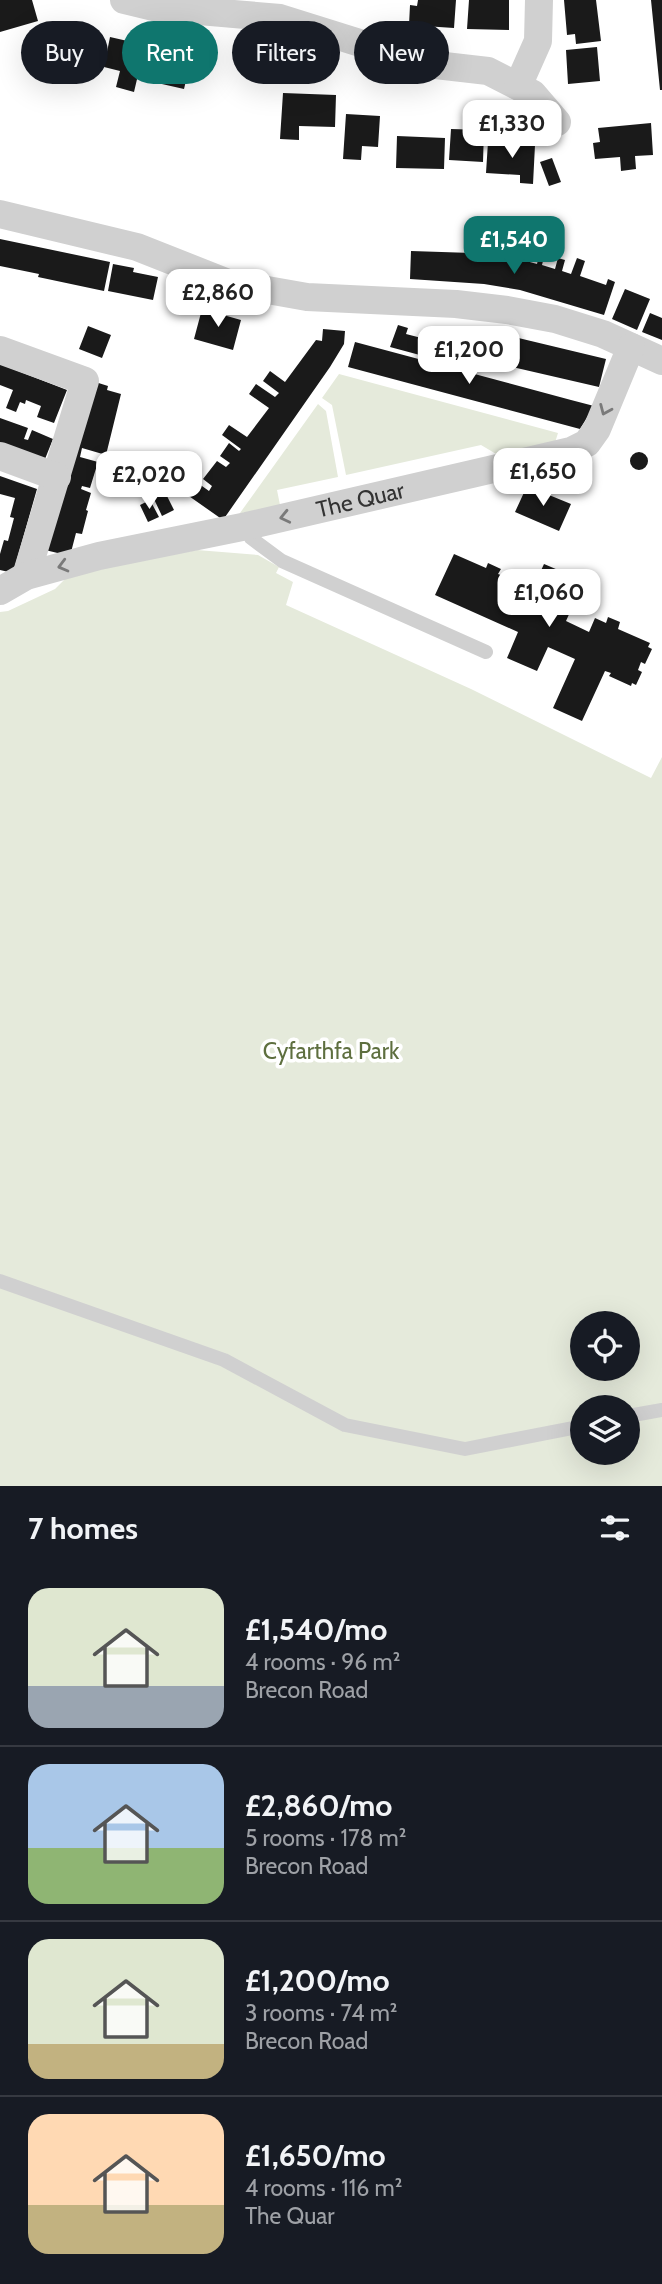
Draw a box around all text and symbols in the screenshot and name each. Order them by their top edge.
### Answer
chip: Buy [21,21,108,84]
chip: Rent [122,21,218,84]
chip: Filters [232,21,340,84]
chip: New [354,21,449,84]
pin: £1,330 [455,100,569,160]
text: £1,330 [479,109,545,137]
pin: £1,540 [457,216,571,276]
text: £1,540 [480,225,548,253]
pin: £2,860 [161,270,275,329]
text: £2,860 [182,278,254,306]
pin: £1,200 [412,326,526,386]
text: £1,200 [434,335,504,363]
one-way arrow [599,403,613,415]
pin: £1,650 [486,448,600,508]
pin: £2,020 [92,452,206,511]
text: £1,650 [509,457,577,485]
text: £2,020 [112,460,186,488]
street label: The Quar [314,476,408,524]
one-way arrow [279,509,291,524]
one-way arrow [57,558,69,572]
pin: £1,060 [492,570,606,629]
text: £1,060 [514,578,584,606]
park label: Cyfarthfa Park [263,1037,400,1065]
map controls [570,1311,640,1465]
button: locate [570,1311,640,1381]
button: layers [570,1395,640,1465]
icon: filters [596,1509,634,1547]
text: 7 homes [28,1510,138,1547]
text: £1,540/mo [245,1611,387,1648]
icon: home [84,1616,168,1700]
text: 4 rooms · 96 m² [245,1648,400,1676]
text: Brecon Road [245,1676,368,1704]
text: £2,860/mo [245,1787,392,1824]
icon: home [84,1792,168,1876]
text: 5 rooms · 178 m² [245,1824,406,1852]
text: Brecon Road [245,1852,368,1880]
text: £1,200/mo [245,1962,390,1999]
icon: home [84,1967,168,2051]
text: 3 rooms · 74 m² [245,1999,397,2027]
text: Brecon Road [245,2027,368,2055]
text: £1,650/mo [245,2137,386,2174]
icon: home [84,2142,168,2226]
text: 4 rooms · 116 m² [245,2174,402,2202]
text: The Quar [245,2202,335,2230]

